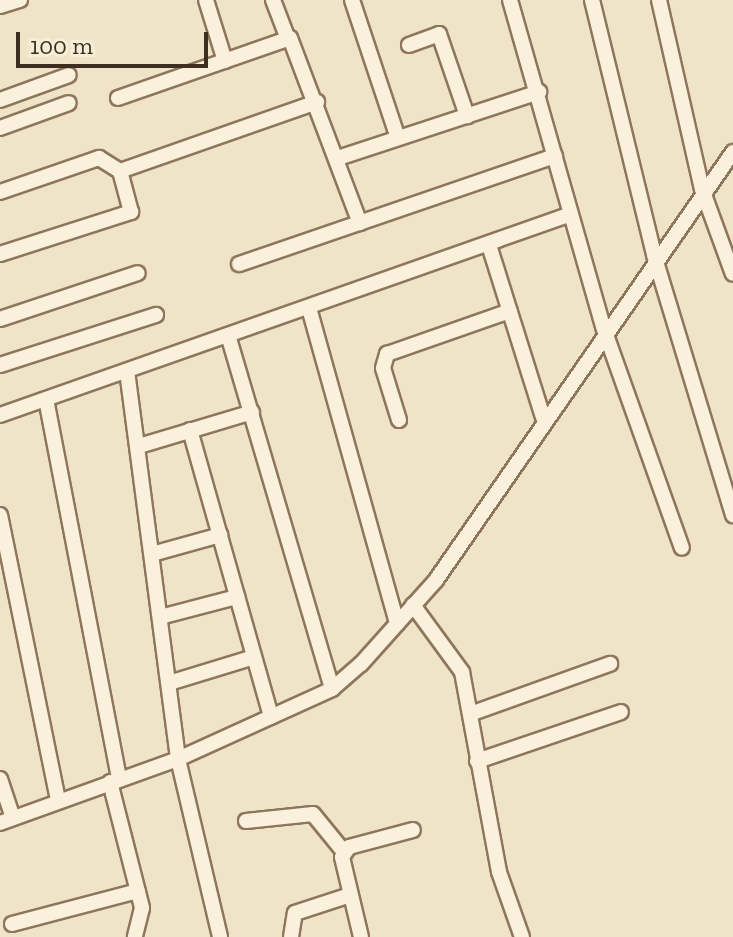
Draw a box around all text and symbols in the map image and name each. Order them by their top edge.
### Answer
scale bar [20,16,212,66]
text: 100 m [30,31,93,60]

